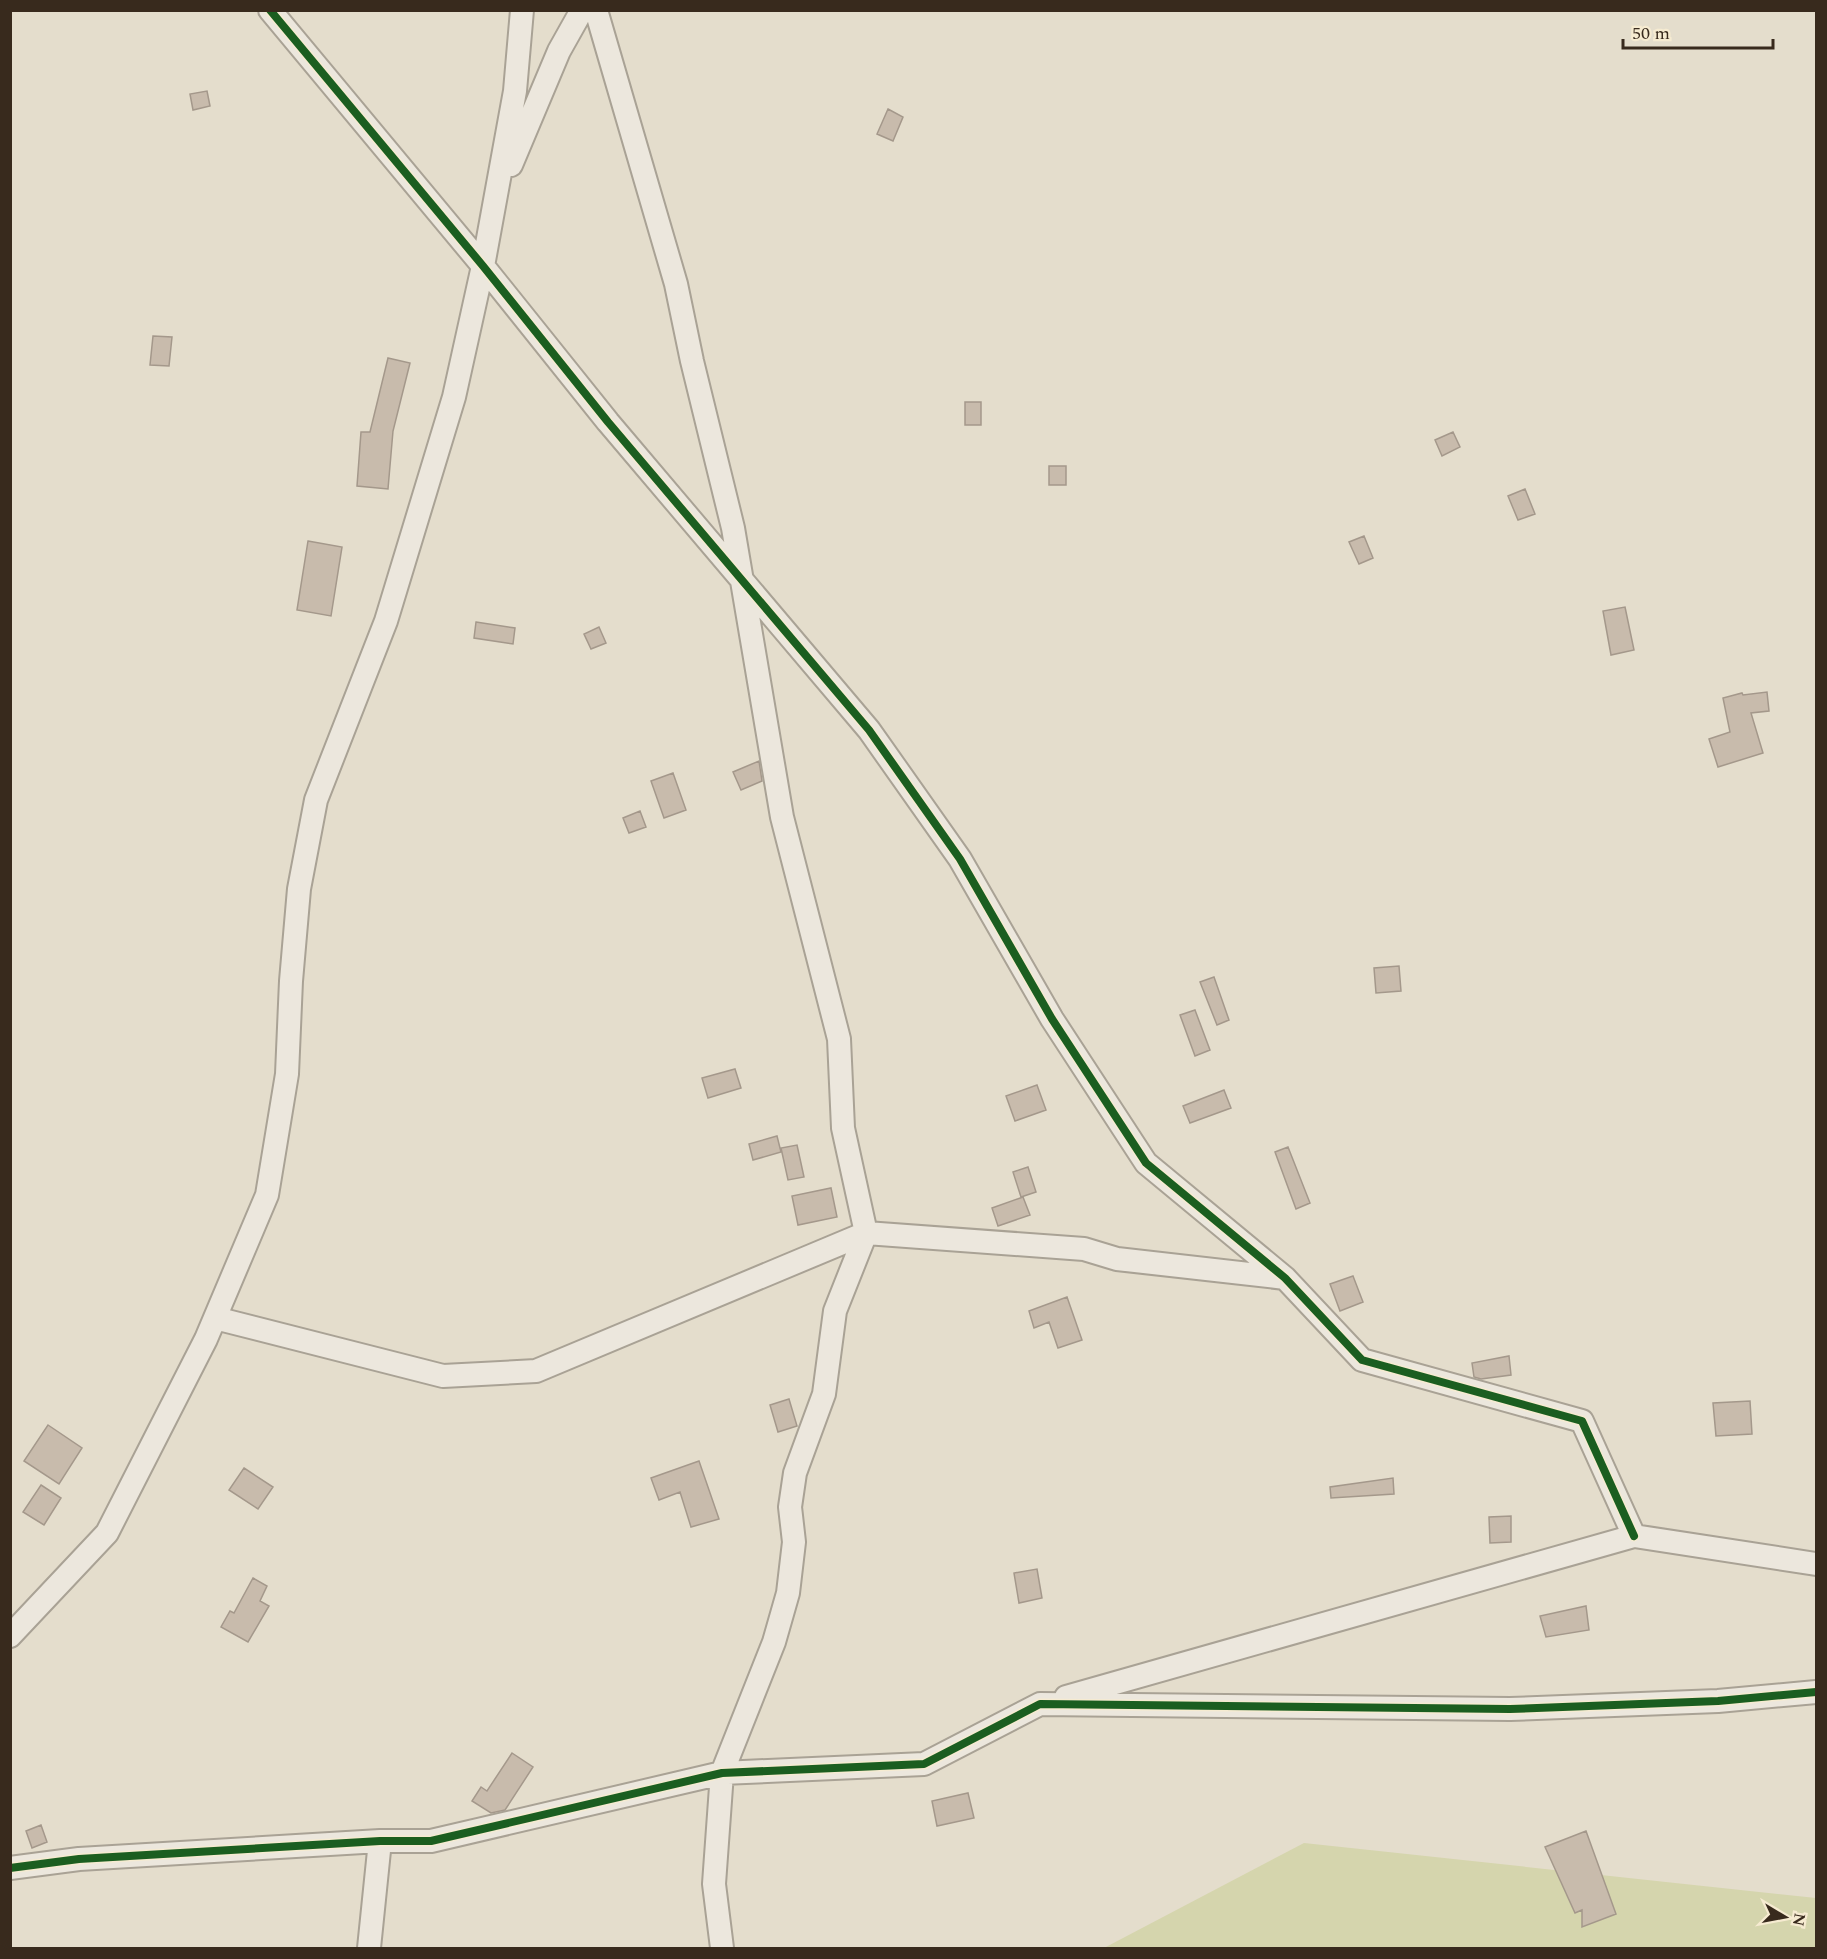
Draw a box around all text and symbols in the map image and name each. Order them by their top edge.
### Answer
scale bar [1623,12,1773,50]
text: 50 m [1632,20,1670,47]
north arrow [1755,1887,1815,1947]
text: N [1786,1911,1812,1928]

